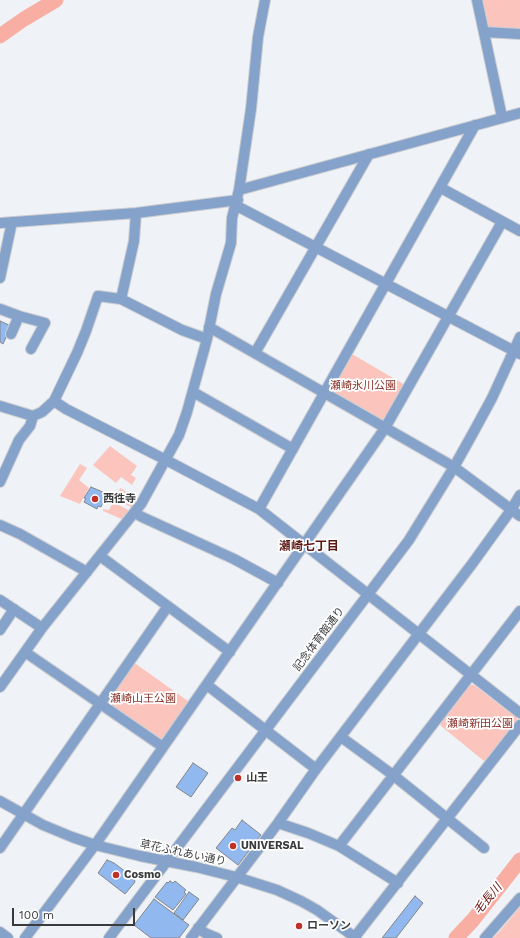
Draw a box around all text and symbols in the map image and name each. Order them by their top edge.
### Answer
park label: 瀬崎氷川公園 [330,379,396,393]
place label: 西徃寺 [103,492,136,506]
marker: 西徃寺 [90,494,100,504]
district label: 瀬崎七丁目 [279,539,339,553]
street label: 記念体育館通り [291,604,347,674]
park label: 瀬崎山王公園 [110,692,176,706]
park label: 瀬崎新田公園 [447,717,513,731]
place label: 山王 [246,771,268,785]
marker: 山王 [233,773,243,783]
street label: 草花ふれあい通り [139,837,227,869]
place label: UNIVERSAL [241,839,304,853]
marker: UNIVERSAL [228,841,238,851]
place label: Cosmo [124,868,161,882]
marker: Cosmo [111,870,121,880]
water label: 毛長川 [471,881,505,917]
scale bar [14,900,137,926]
text: 100 m [19,908,54,922]
place label: ローソン [307,919,351,933]
marker: ローソン [294,921,304,931]

